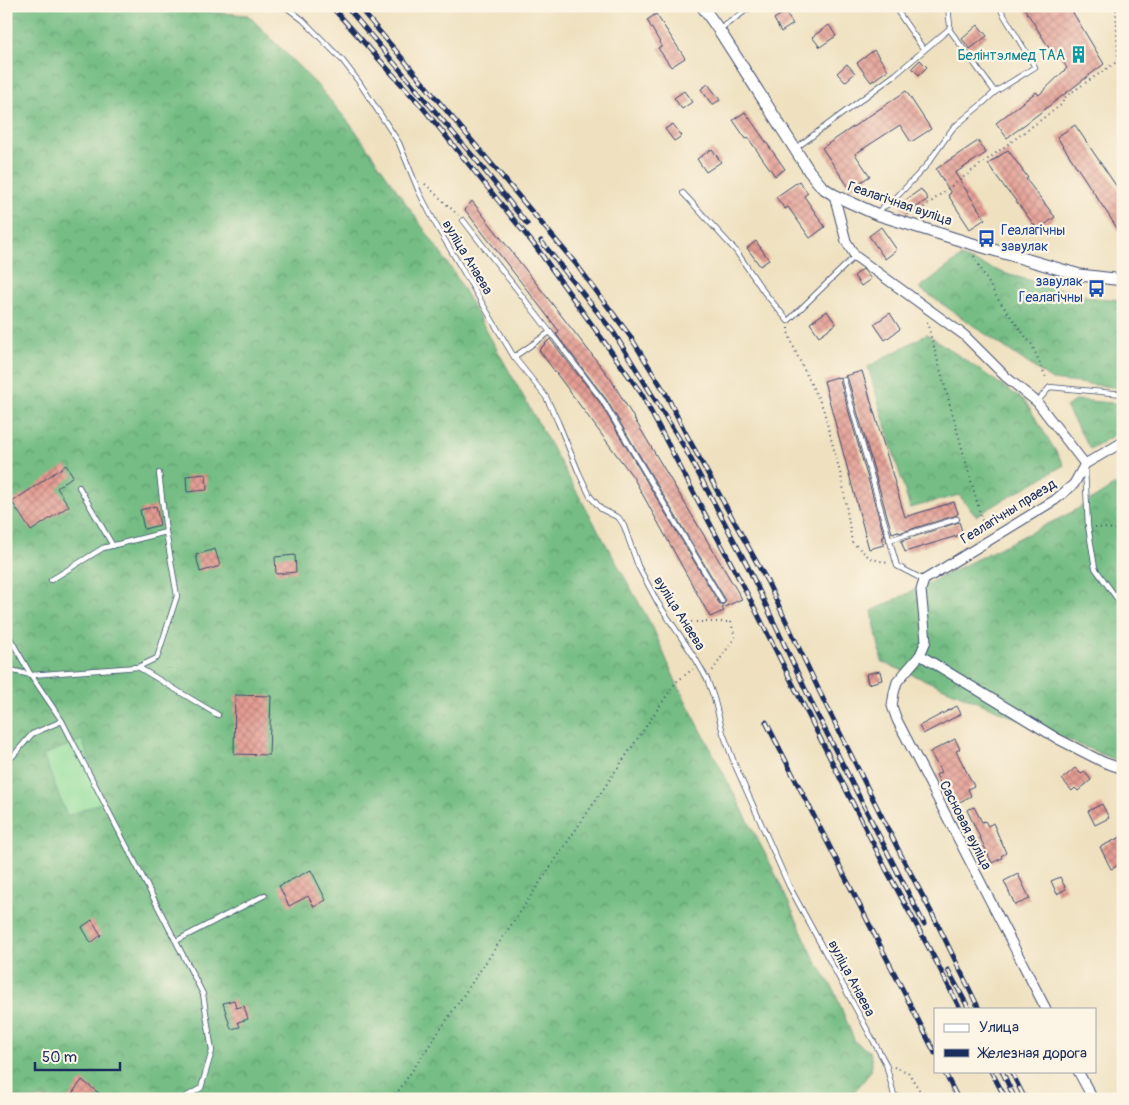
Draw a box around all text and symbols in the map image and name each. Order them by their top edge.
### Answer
building icon: Белінтэлмед ТАА [1069,45,1089,65]
place label: Белінтэлмед ТАА [957,47,1065,64]
street label: Геалагічная вуліца [845,178,954,229]
street label: вуліца Анаева [439,217,496,298]
place label: Геалагічны завулак [1001,222,1065,255]
bus stop icon: Геалагічны завулак [977,228,997,248]
place label: завулак Геалагічны [1019,273,1083,306]
bus stop icon: завулак Геалагічны [1087,279,1107,299]
street label: Геалагічны праезд [957,475,1060,548]
street label: вуліца Анаева [650,573,709,653]
street label: Сасновая вуліца [936,778,995,873]
street label: вуліца Анаева [824,937,879,1019]
legend [934,1008,1096,1072]
text: Улица [979,1018,1019,1037]
scale bar [35,1040,120,1072]
text: Железная дорога [977,1044,1087,1063]
text: 50 m [42,1048,77,1067]

